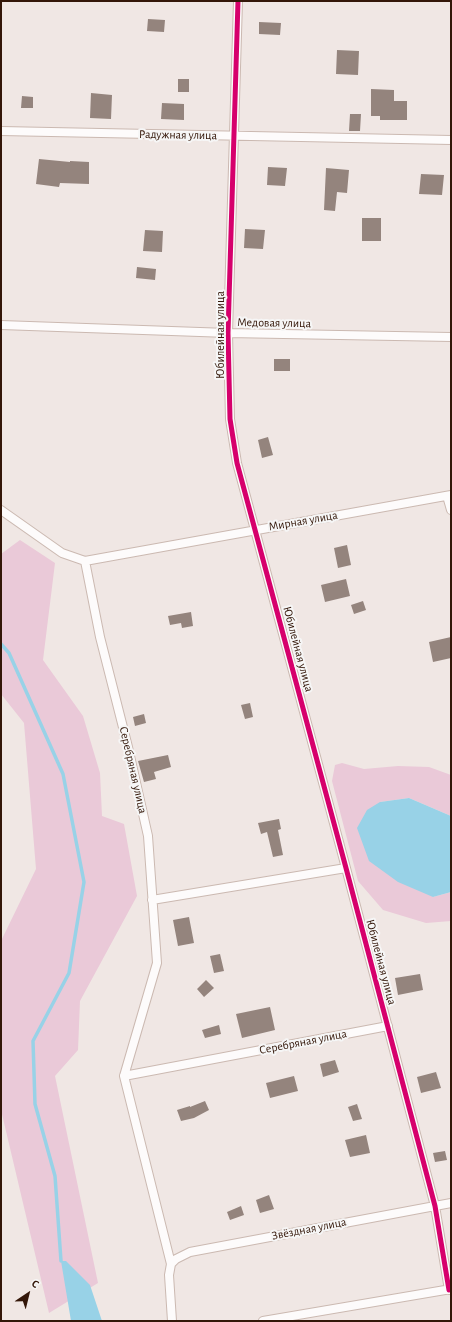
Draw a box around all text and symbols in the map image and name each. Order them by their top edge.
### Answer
street label: Радужная улица [139,127,217,143]
street label: Юбилейная улица [213,291,227,379]
street label: Медовая улица [237,315,311,331]
street label: Мирная улица [267,508,339,534]
street label: Юбилейная улица [280,605,316,693]
street label: Серебряная улица [116,725,150,815]
street label: Юбилейная улица [363,918,399,1006]
street label: Серебряная улица [258,1026,348,1058]
street label: Звёздная улица [270,1215,348,1243]
north arrow [8,1274,48,1314]
text: С [30,1278,41,1290]

